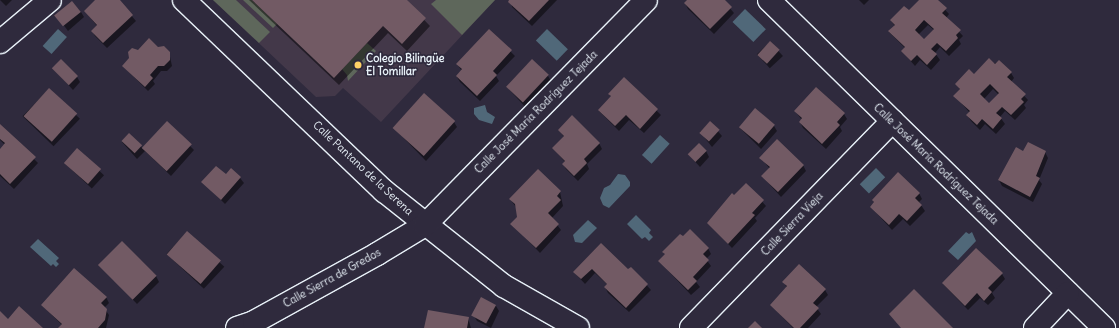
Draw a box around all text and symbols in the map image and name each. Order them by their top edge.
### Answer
street label: Calle José María Rodríguez Tejada [472,48,600,176]
place label: Colegio Bilingüe El Tomillar [366,52,445,78]
marker: Colegio Bilingüe El Tomillar [353,60,363,70]
street label: Calle José María Rodríguez Tejada [871,101,1001,227]
street label: Calle Pantano de la Serena [310,118,416,218]
street label: Calle Sierra Vieja [758,190,826,258]
street label: Calle Sierra de Gredos [281,246,383,310]

